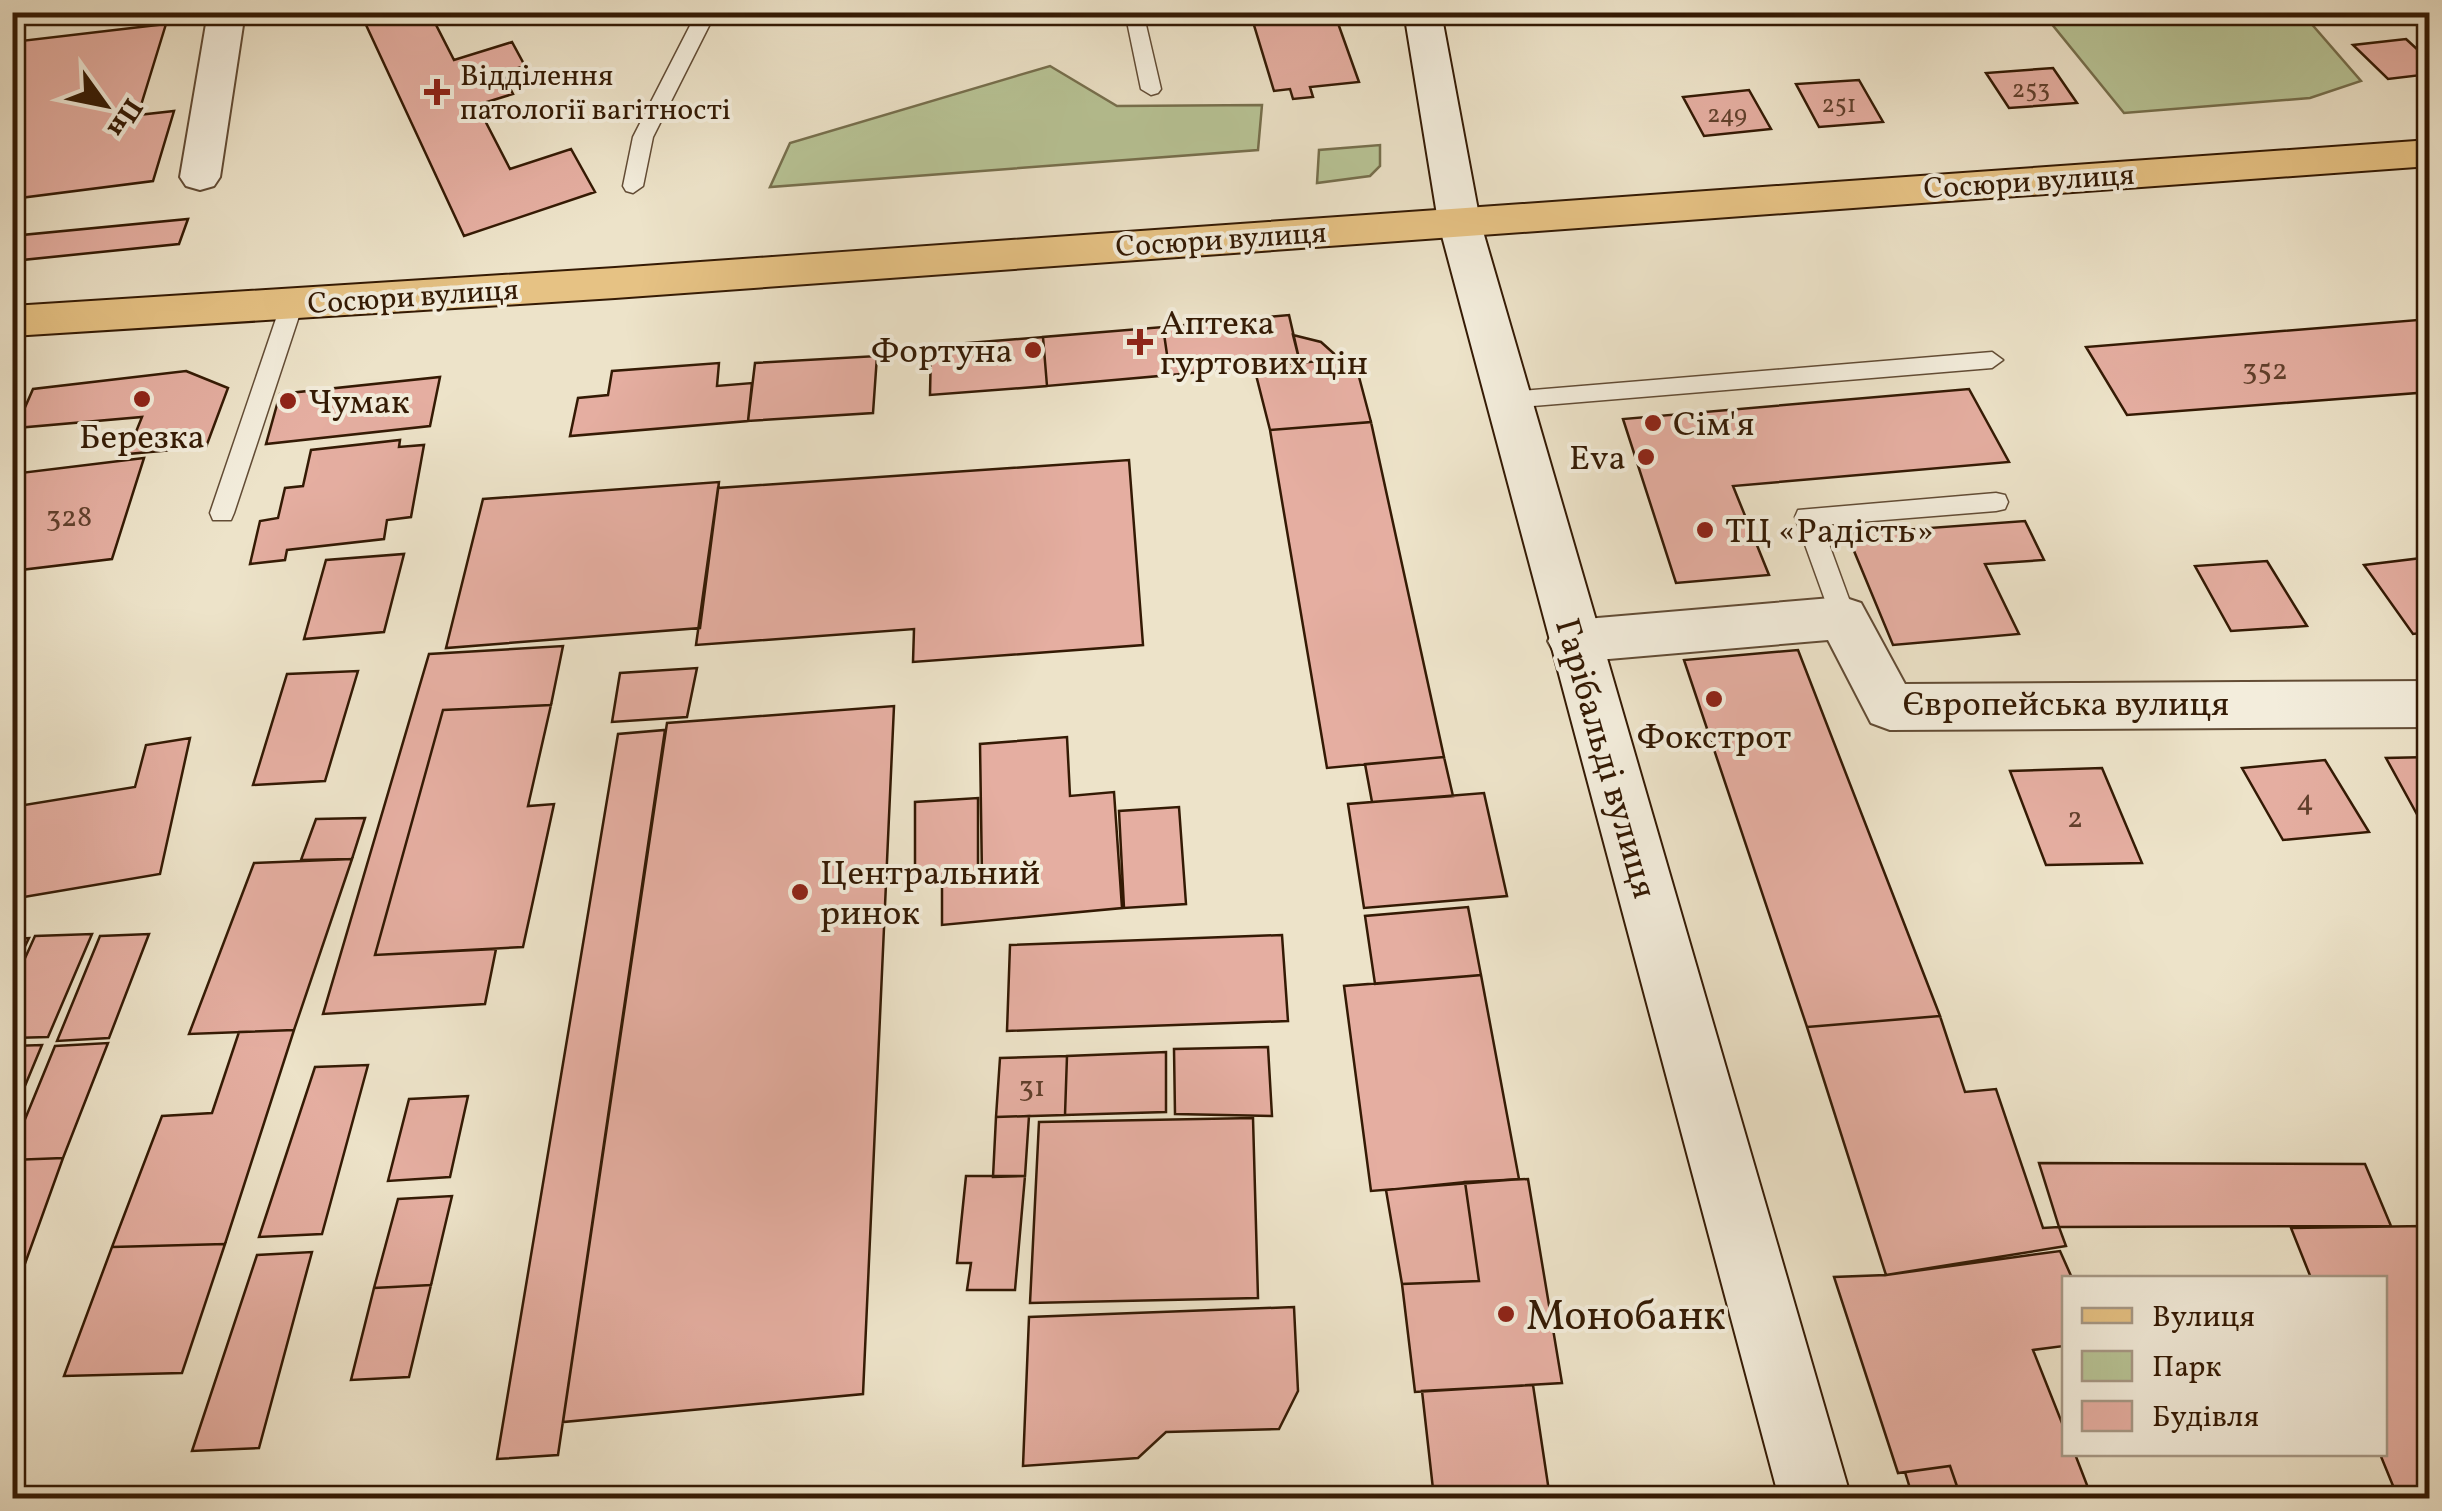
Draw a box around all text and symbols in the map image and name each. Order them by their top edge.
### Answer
north arrow [55,55,155,155]
place label: Відділення патології вагітності [460,56,731,132]
house number: 253 [2012,73,2050,108]
marker: Відділення патології вагітності [424,79,450,105]
house number: 251 [1821,88,1857,123]
text: Пн [97,90,151,145]
house number: 249 [1707,98,1747,133]
street label: Сосюри вулиця [1922,155,2136,211]
street label: Сосюри вулиця [1114,213,1328,269]
street label: Сосюри вулиця [306,270,520,326]
place label: Аптека гуртових цін [1160,301,1368,389]
place label: Фортуна [871,329,1013,377]
marker: Аптека гуртових цін [1129,331,1151,353]
marker: Фортуна [1022,339,1044,361]
house number: 352 [2242,350,2288,392]
place label: Чумак [308,380,410,428]
marker: Березка [131,388,153,410]
marker: Чумак [277,390,299,412]
place label: Сім'я [1673,402,1754,450]
marker: Сім'я [1642,412,1664,434]
place label: Березка [79,415,205,463]
place label: Eva [1569,436,1626,484]
marker: Eva [1635,446,1657,468]
house number: 328 [46,497,92,539]
place label: ТЦ «Радість» [1725,509,1934,557]
marker: ТЦ «Радість» [1694,519,1716,541]
street label: Гарібальді вулиця [1541,613,1667,904]
street label: Європейська вулиця [1903,682,2229,730]
marker: Фокстрот [1703,688,1725,710]
place label: Фокстрот [1637,715,1791,763]
house number: 4 [2296,781,2314,823]
house number: 2 [2067,798,2083,840]
place label: Центральний ринок [820,851,1040,939]
marker: Центральний ринок [789,881,811,903]
house number: 31 [1018,1067,1046,1109]
legend [2062,1276,2387,1456]
place label: Монобанк [1526,1289,1726,1348]
text: Вулиця [2152,1297,2255,1339]
marker: Монобанк [1495,1303,1517,1325]
text: Парк [2152,1347,2221,1389]
text: Будівля [2152,1397,2259,1439]

